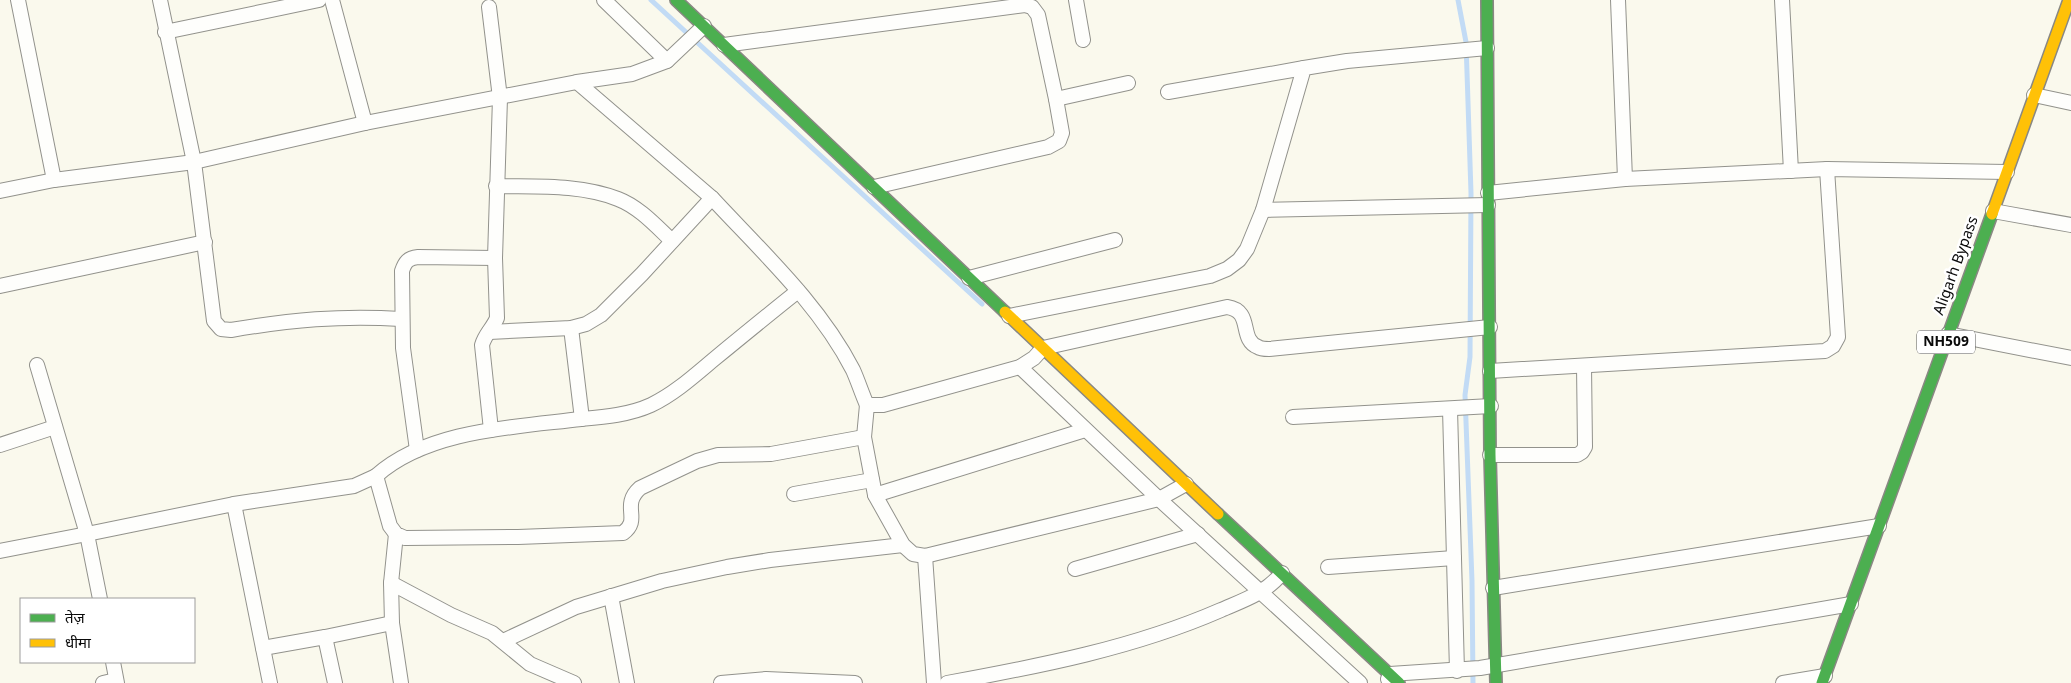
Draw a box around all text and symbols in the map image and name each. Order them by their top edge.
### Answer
street label: Aligarh Bypass [1930,214,1984,318]
road number: NH509 [1917,331,1975,354]
legend [20,598,195,663]
text: तेज़ [65,609,86,629]
text: धीमा [65,635,92,654]

